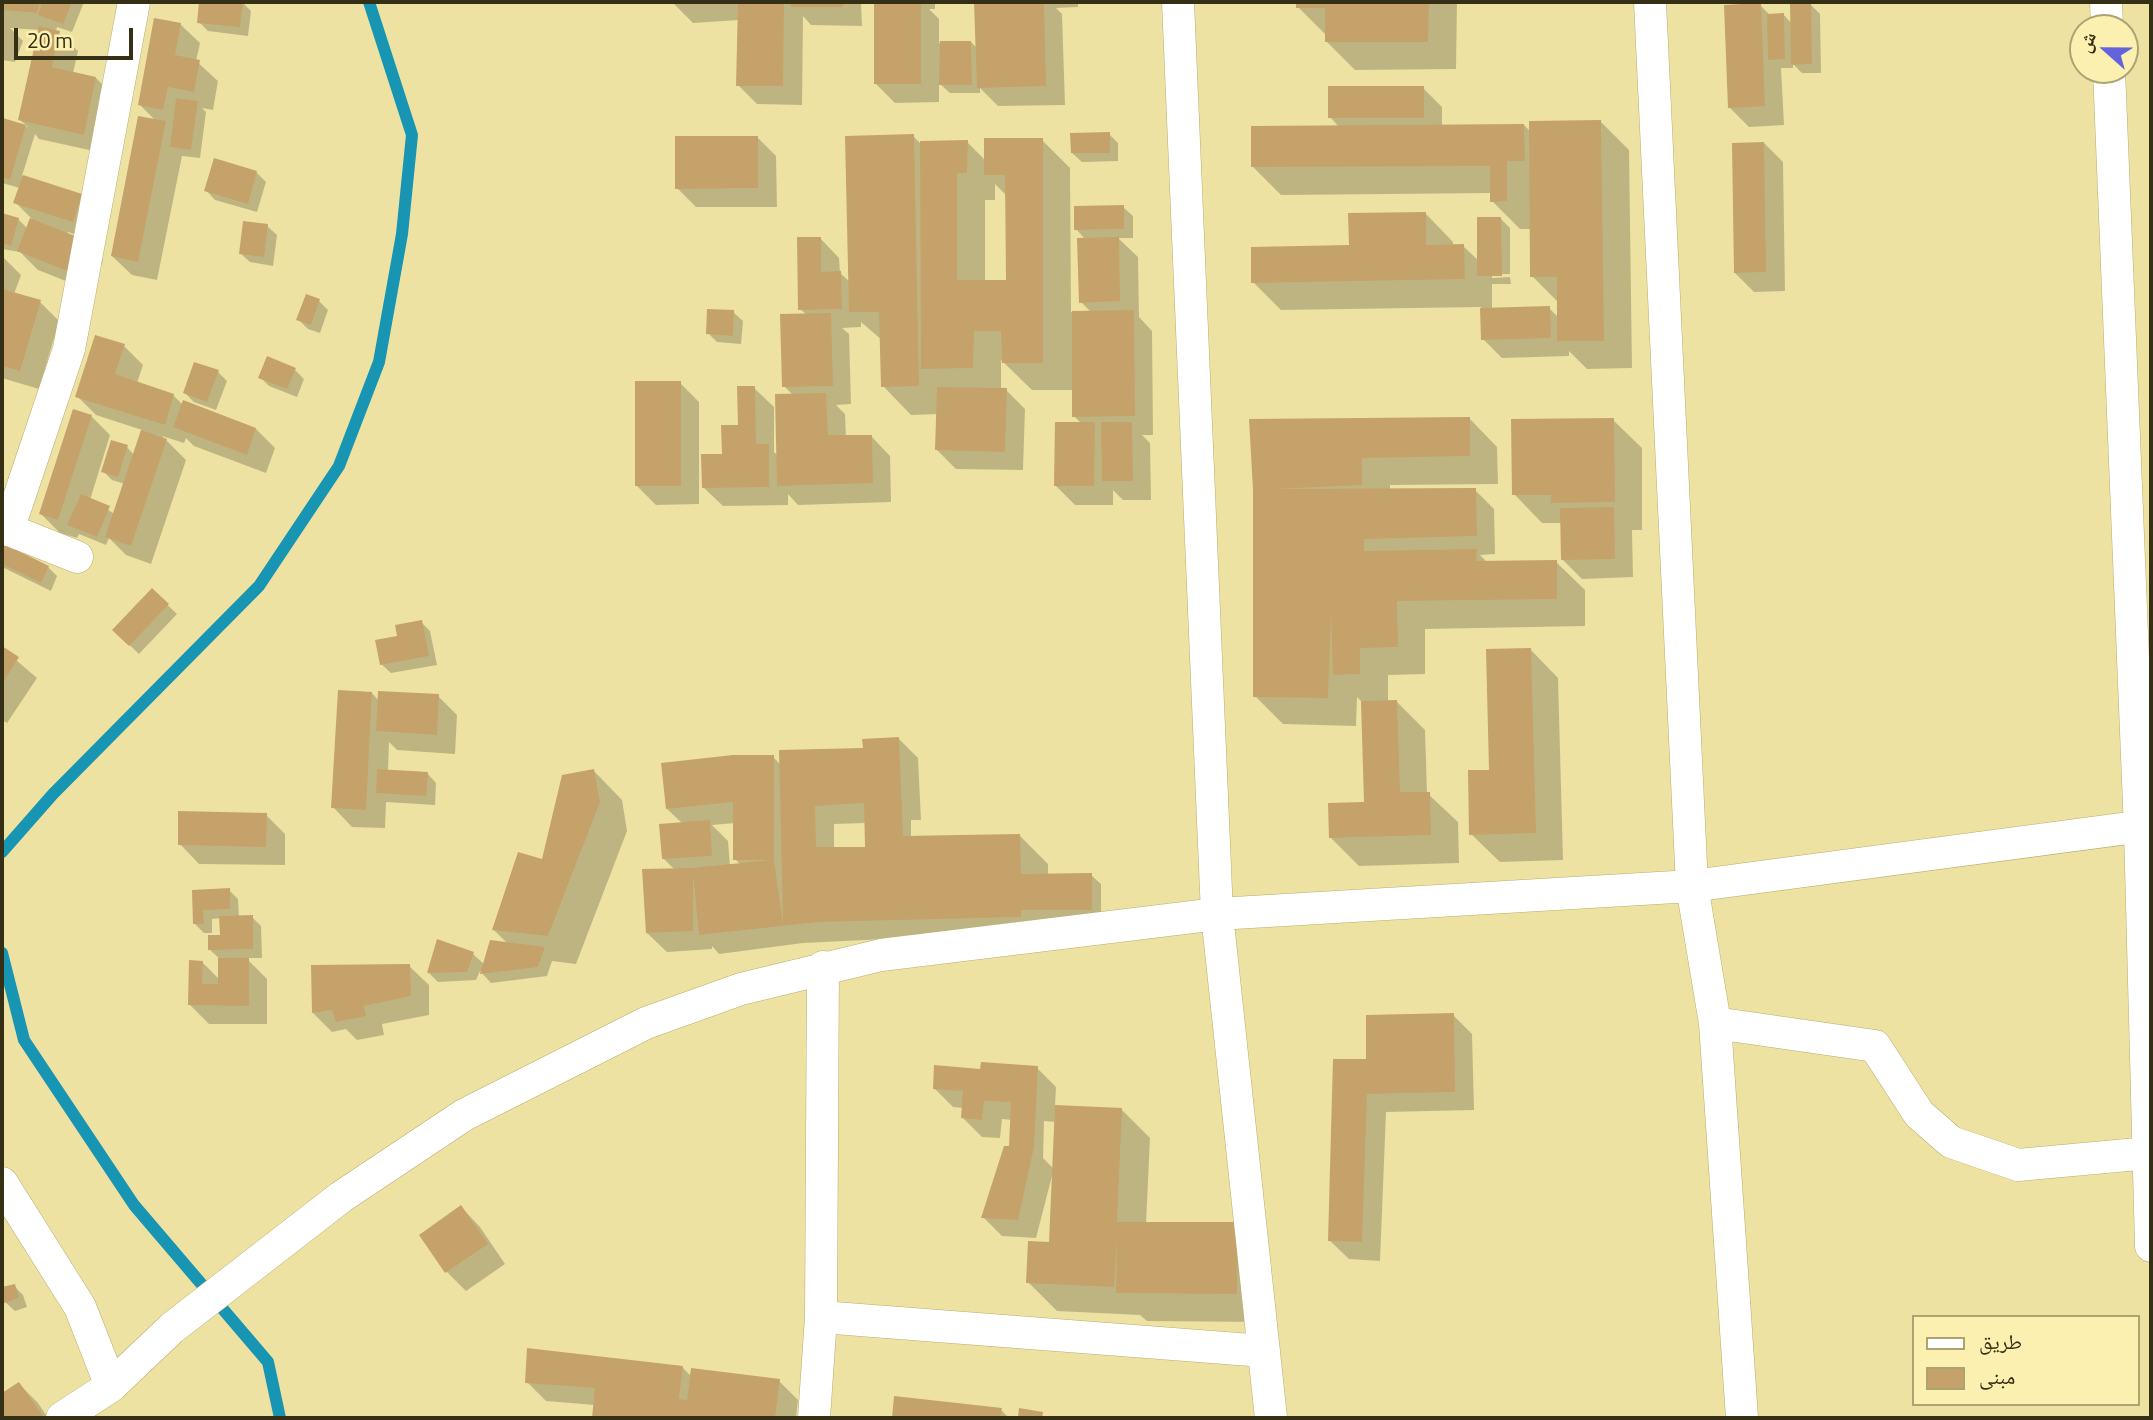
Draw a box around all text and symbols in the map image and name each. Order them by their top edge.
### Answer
scale bar [18,14,136,58]
north arrow [2069,14,2139,84]
text: 20 m [27,24,73,56]
text: ش [2069,27,2103,57]
legend [1912,1315,2139,1406]
text: طريق [1979,1325,2022,1357]
text: مبنى [1979,1360,2015,1392]

